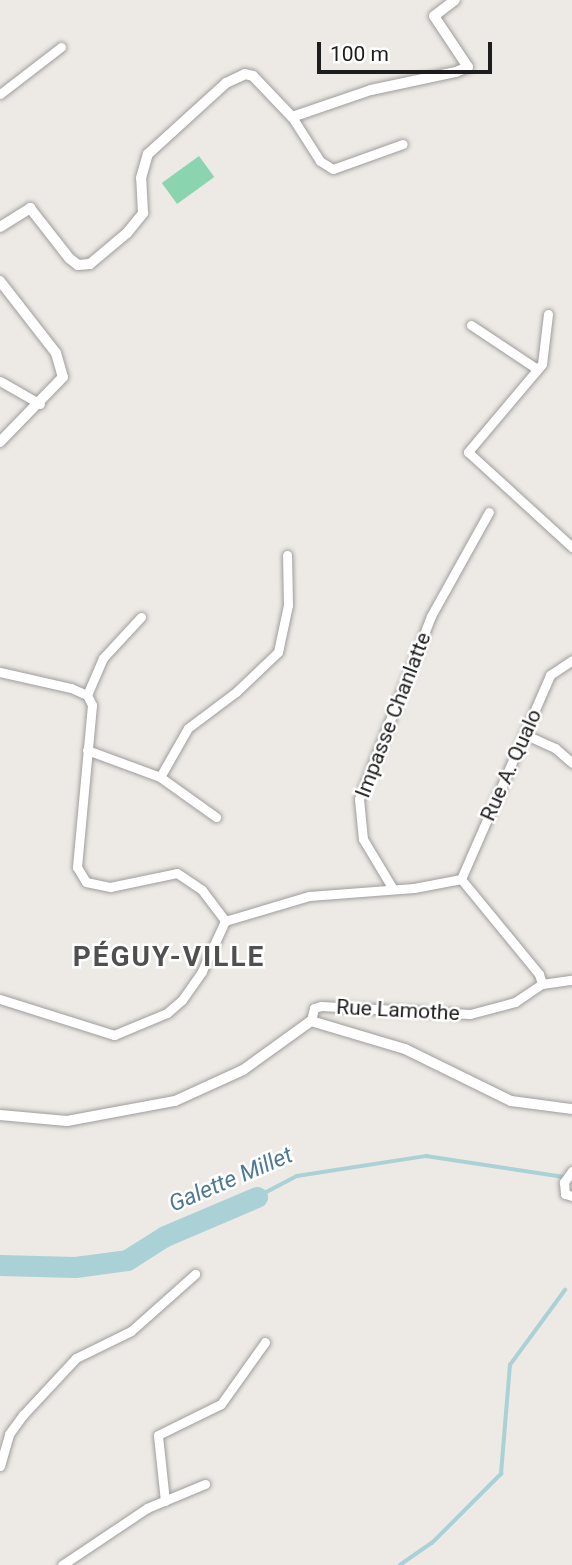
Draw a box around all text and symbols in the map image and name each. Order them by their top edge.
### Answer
scale bar [320,28,495,72]
text: 100 m [330,42,389,66]
street label: Impasse Chanlatte [350,629,436,801]
street label: Rue A. Qualo [475,705,547,825]
district label: PÉGUY-VILLE [74,940,264,974]
street label: Rue Lamothe [336,994,460,1026]
water label: Galette Millet [165,1142,297,1218]

